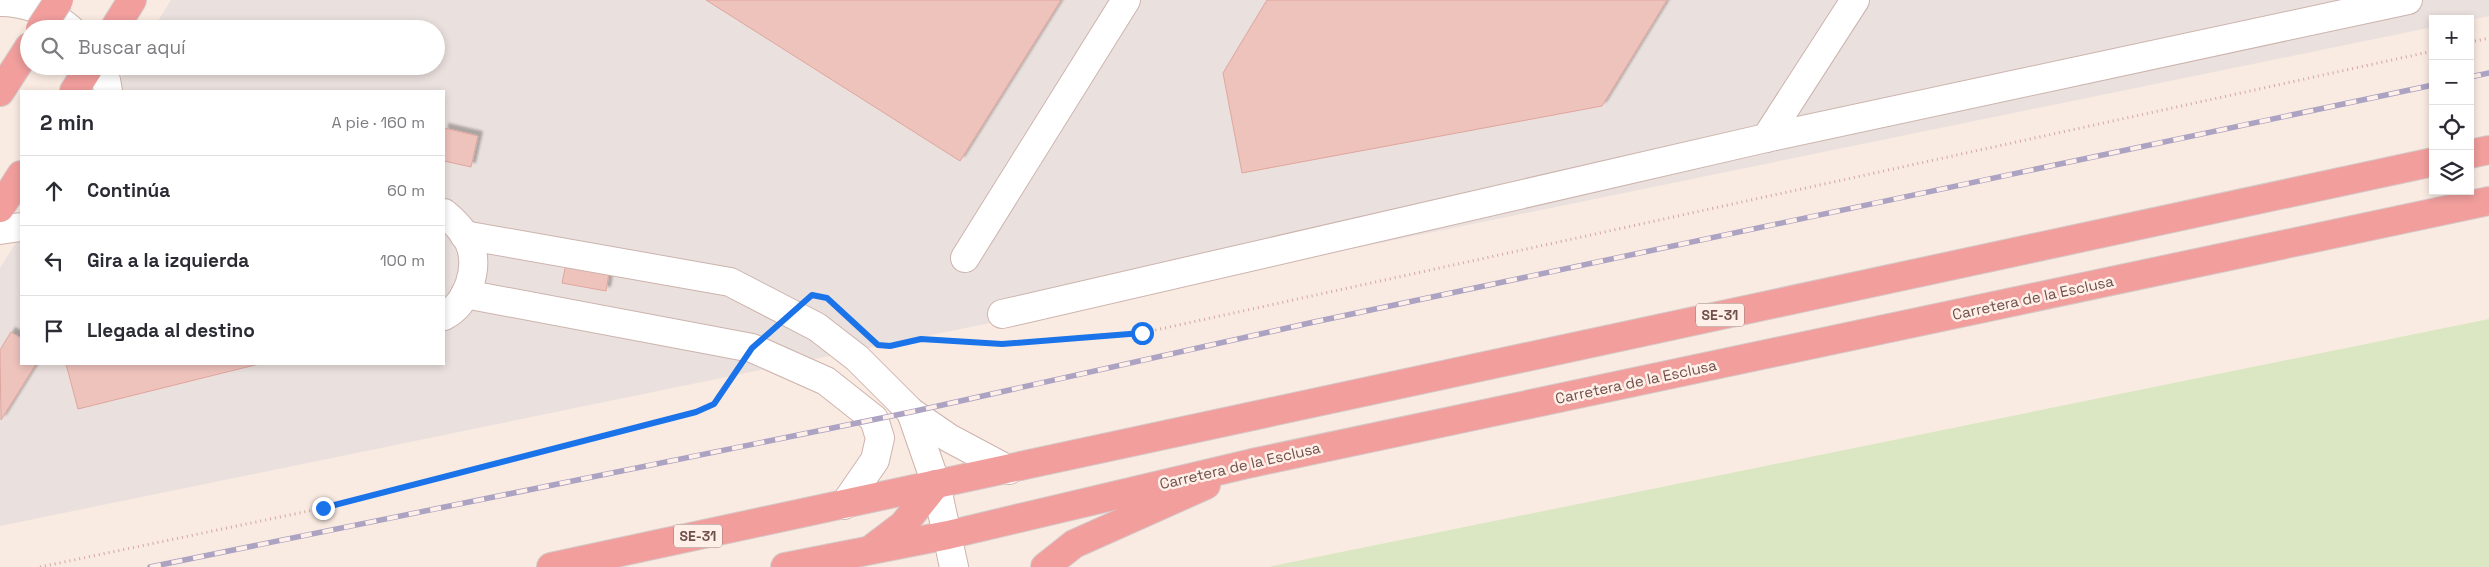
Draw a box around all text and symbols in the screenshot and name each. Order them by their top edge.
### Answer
map controls [2429,15,2474,195]
button: + [2429,15,2474,60]
search box [20,20,445,75]
icon: search [38,34,66,62]
text: Buscar aquí [78,35,186,60]
button: − [2429,60,2474,105]
button: locate [2429,105,2474,150]
text: 2 min [40,109,94,136]
text: A pie · 160 m [332,112,425,133]
button: layers [2429,150,2474,195]
icon: ahead [40,177,68,205]
text: Continúa [87,178,170,203]
text: 60 m [387,180,425,201]
icon: left [40,247,68,275]
text: Gira a la izquierda [87,248,249,273]
text: 100 m [380,250,425,271]
street label: Carretera de la Esclusa [1950,271,2116,324]
road number: SE-31 [1696,304,1744,326]
icon: arrive [40,317,68,345]
text: Llegada al destino [87,318,255,343]
route start [1131,322,1154,345]
street label: Carretera de la Esclusa [1553,355,1719,408]
street label: Carretera de la Esclusa [1158,438,1323,493]
route end [312,497,335,520]
road number: SE-31 [674,524,722,548]

